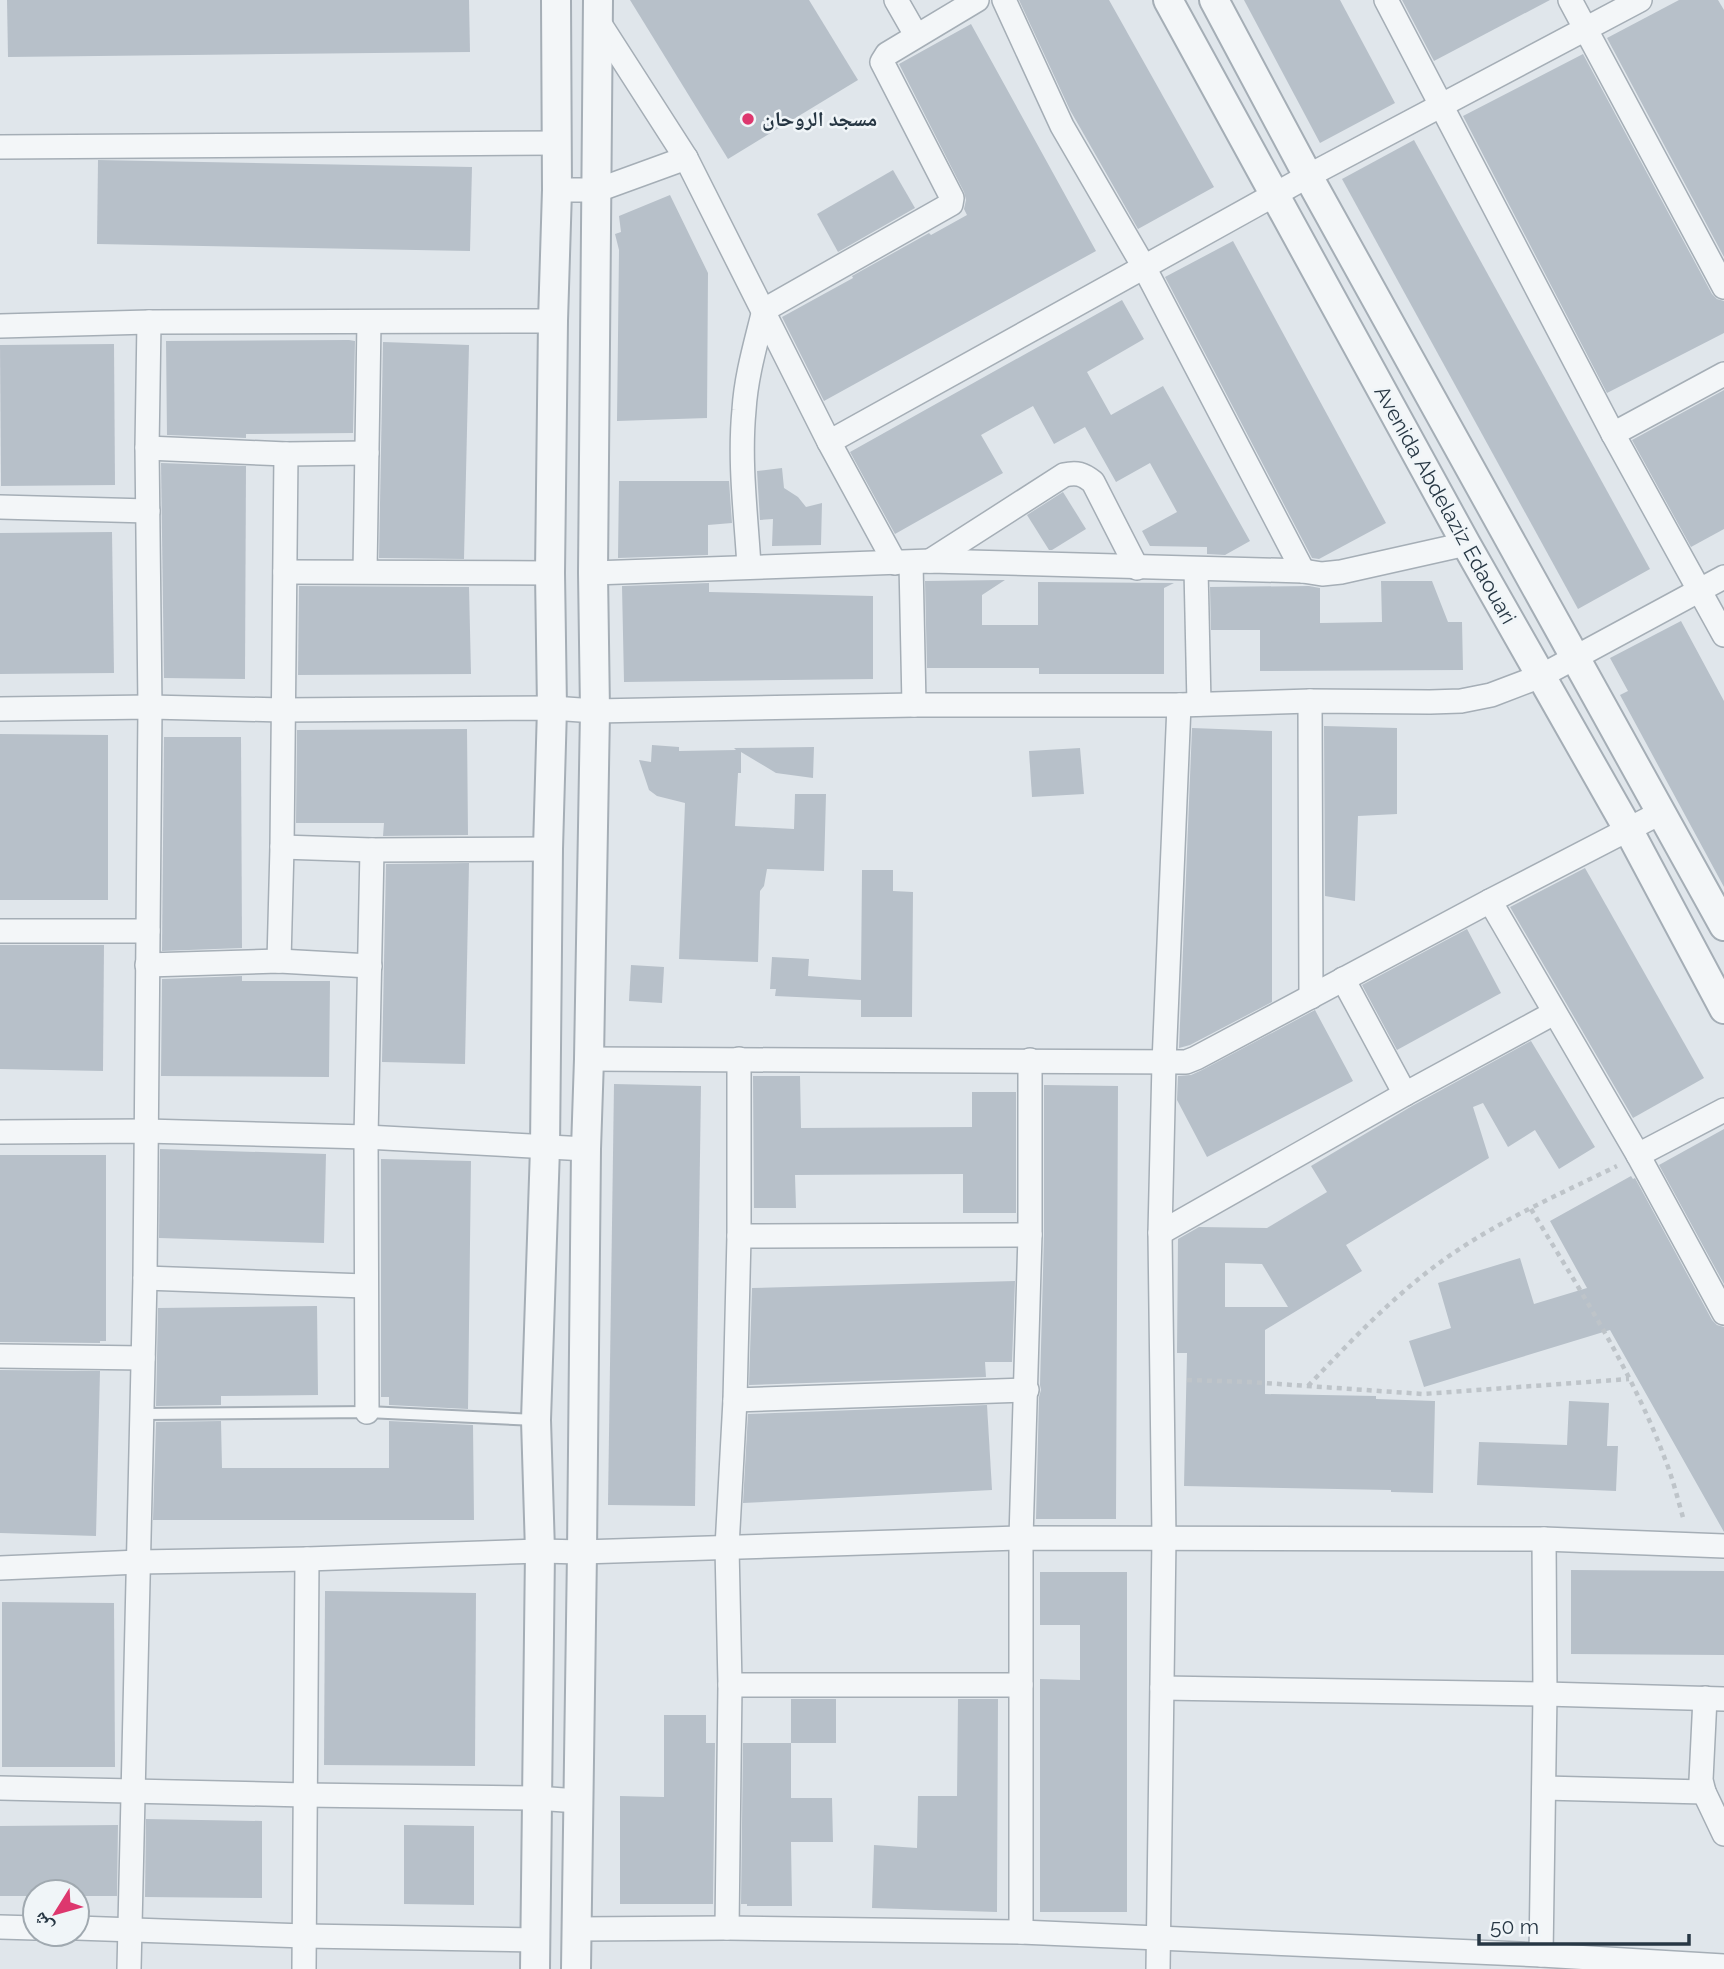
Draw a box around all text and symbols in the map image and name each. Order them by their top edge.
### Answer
place label: مسجد الروحان [762,106,877,131]
marker: مسجد الروحان [740,111,756,127]
street label: Avenida Abdelaziz Edaouari [1369,381,1521,628]
north arrow [21,1878,91,1948]
scale bar [1479,1902,1689,1946]
text: ش [28,1908,58,1938]
text: 50 m [1490,1914,1539,1939]

